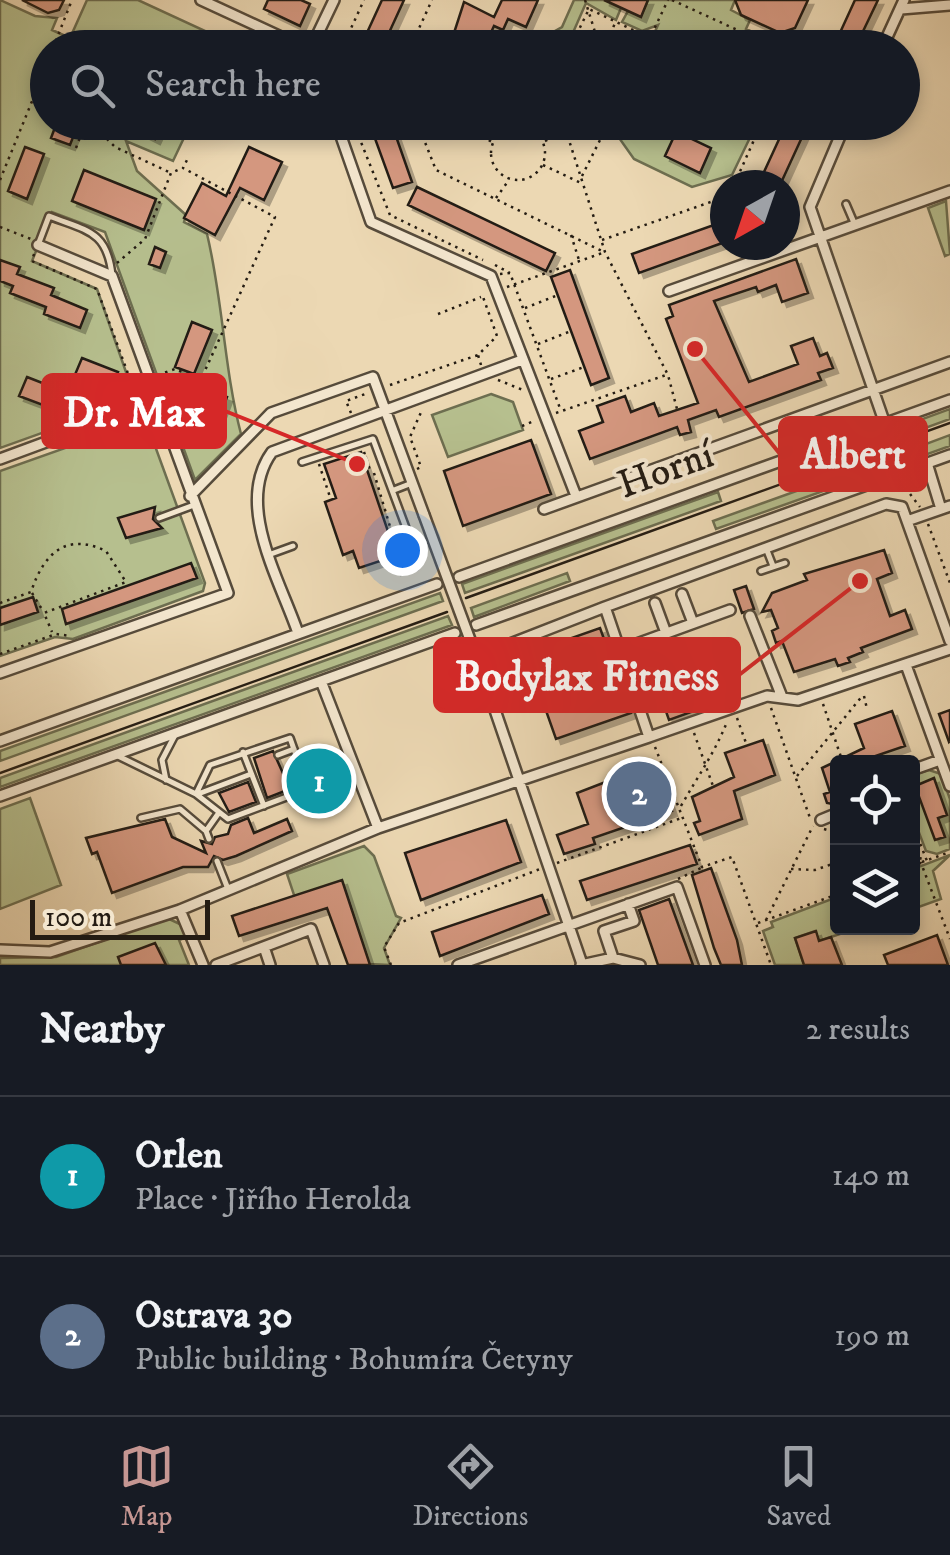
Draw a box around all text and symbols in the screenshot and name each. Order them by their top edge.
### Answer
search box [30,30,920,140]
icon: search [65,58,120,113]
text: Search here [145,61,321,109]
north arrow [710,170,800,260]
callout: Dr. Max [43,375,225,447]
text: Dr. Max [63,388,205,440]
callout: Albert [780,418,926,490]
street label: Horní [611,430,722,511]
text: Albert [799,430,906,482]
your location [377,525,428,576]
callout: Bodylax Fitness [435,639,739,711]
text: Bodylax Fitness [455,652,719,704]
pin: 1 [286,744,352,818]
map controls [830,755,920,935]
button: locate [830,755,920,845]
pin: 2 [606,756,672,832]
button: layers [830,845,920,935]
scale bar [30,895,210,940]
text: 100 m [45,900,112,935]
text: Nearby [40,1004,164,1056]
text: 2 results [806,1010,910,1050]
text: Orlen [135,1132,223,1180]
text: 1 [67,1156,78,1196]
text: 140 m [832,1156,910,1196]
text: Place · Jiřího Herolda [135,1180,411,1220]
text: Ostrava 30 [135,1292,293,1340]
text: 2 [65,1316,80,1356]
text: 190 m [834,1316,910,1356]
text: Public building · Bohumíra Četyny [135,1340,573,1380]
tab: Map [119,1439,174,1534]
tab: Directions [412,1439,528,1534]
tab: Saved [767,1439,831,1534]

